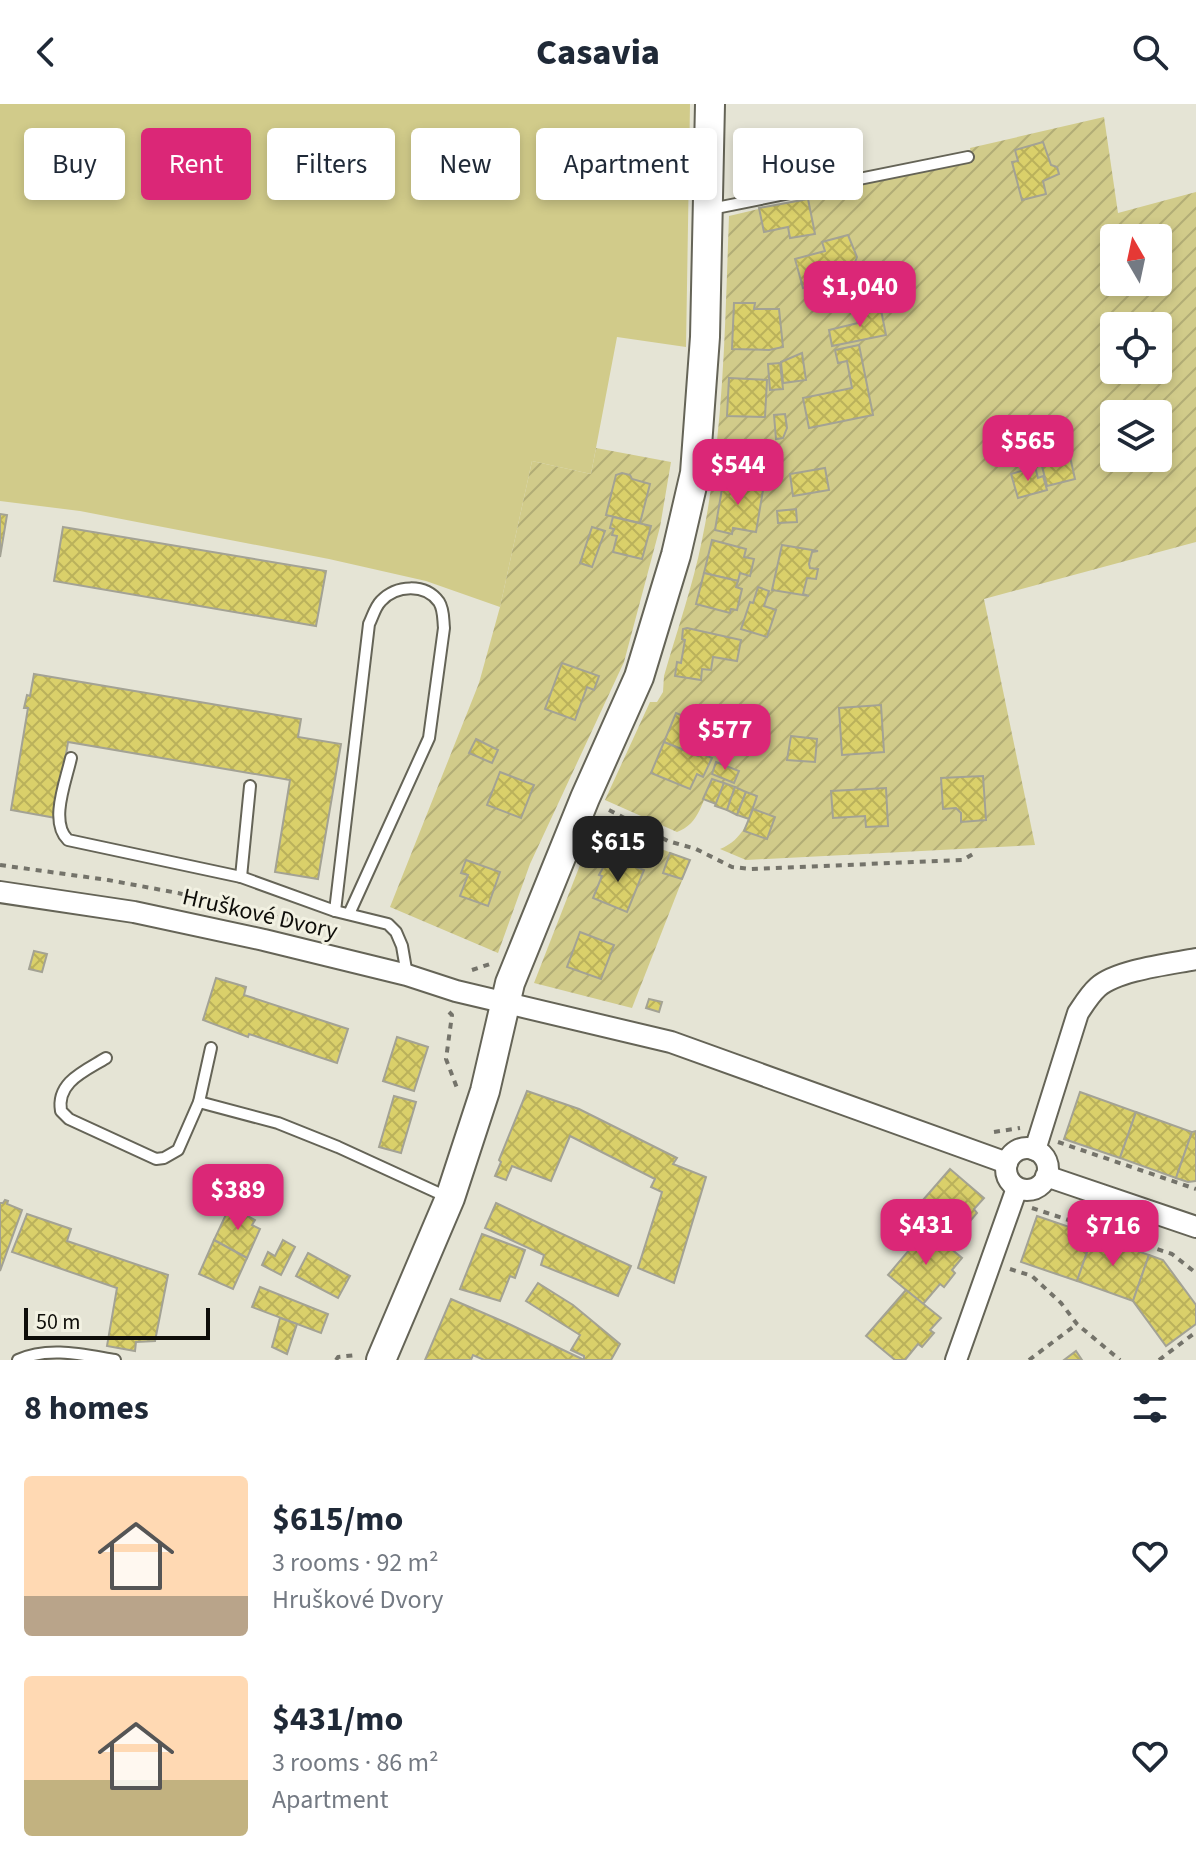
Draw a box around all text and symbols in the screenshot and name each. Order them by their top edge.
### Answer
text: Casavia [536,27,660,78]
icon: back [24,30,68,74]
icon: search [1128,30,1172,74]
chip: Buy [24,128,125,200]
chip: Rent [141,128,251,200]
chip: Filters [267,128,395,200]
chip: New [411,128,520,200]
chip: Apartment [536,128,717,200]
chip: House [733,128,863,200]
north arrow [1100,224,1172,296]
map controls [1100,224,1172,472]
pin: $1,040 [795,261,925,329]
text: $1,040 [822,268,898,305]
button: locate [1100,312,1172,384]
button: layers [1100,400,1172,472]
pin: $565 [981,415,1075,483]
text: $565 [1001,422,1055,459]
pin: $544 [691,439,785,507]
text: $544 [711,446,765,483]
pin: $577 [678,704,772,772]
text: $577 [698,711,752,748]
pin: $615 [571,816,665,884]
text: $615 [591,823,645,860]
street label: Hruškové Dvory [179,879,341,949]
pin: $389 [191,1164,285,1232]
text: $389 [211,1171,265,1208]
pin: $431 [879,1199,973,1267]
pin: $716 [1066,1200,1160,1268]
text: $431 [899,1206,953,1243]
text: $716 [1086,1207,1140,1244]
scale bar [24,1304,210,1340]
text: 50 m [36,1306,81,1338]
text: 8 homes [24,1384,149,1433]
icon: filters [1128,1386,1172,1430]
text: $615/mo [272,1495,403,1544]
icon: home [88,1508,184,1604]
icon: heart [1128,1534,1172,1578]
text: 3 rooms · 92 m² [272,1544,439,1581]
text: Hruškové Dvory [272,1581,444,1618]
text: $431/mo [272,1695,403,1744]
icon: home [88,1708,184,1804]
icon: heart [1128,1734,1172,1778]
text: 3 rooms · 86 m² [272,1744,439,1781]
text: Apartment [272,1781,389,1818]

